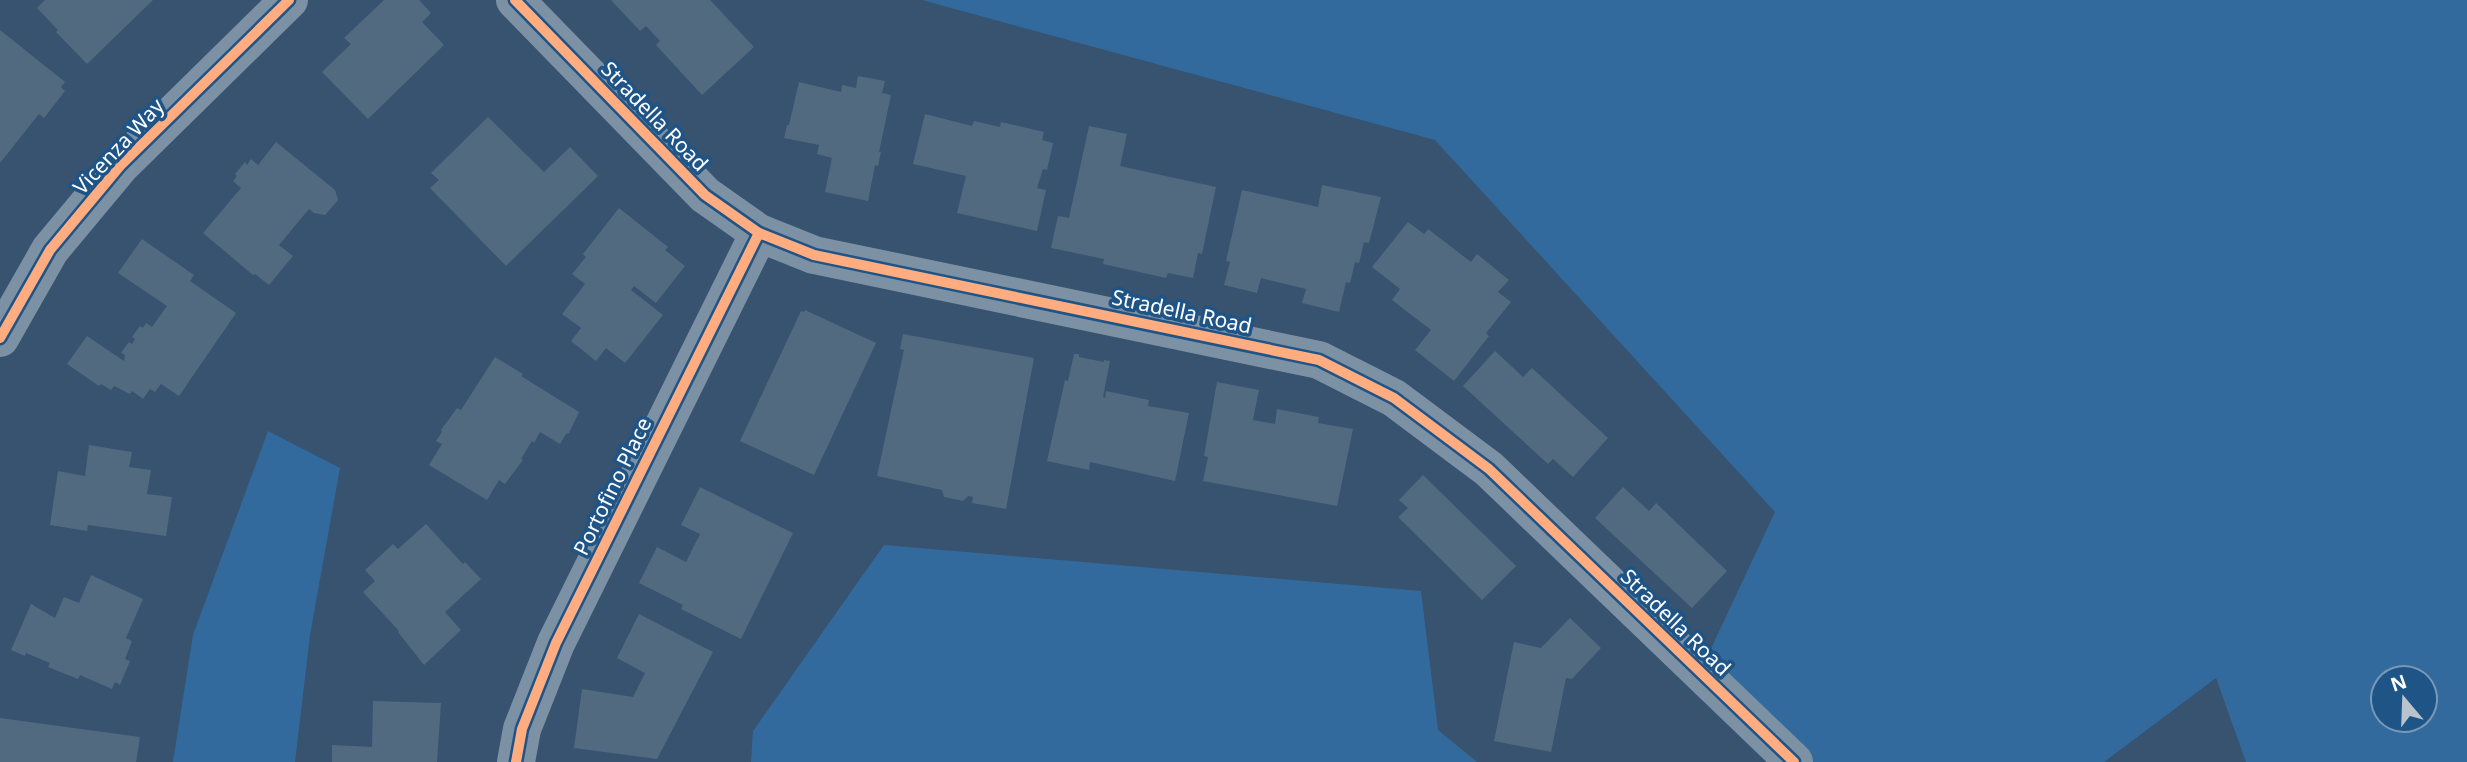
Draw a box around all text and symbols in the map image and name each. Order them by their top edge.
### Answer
street label: Stradella Road [595,55,715,177]
street label: Vicenza Way [66,92,170,200]
street label: Stradella Road [1109,282,1255,340]
street label: Portofino Place [567,412,657,560]
street label: Stradella Road [1615,562,1737,682]
north arrow [2369,664,2439,734]
text: N [2387,668,2410,698]

